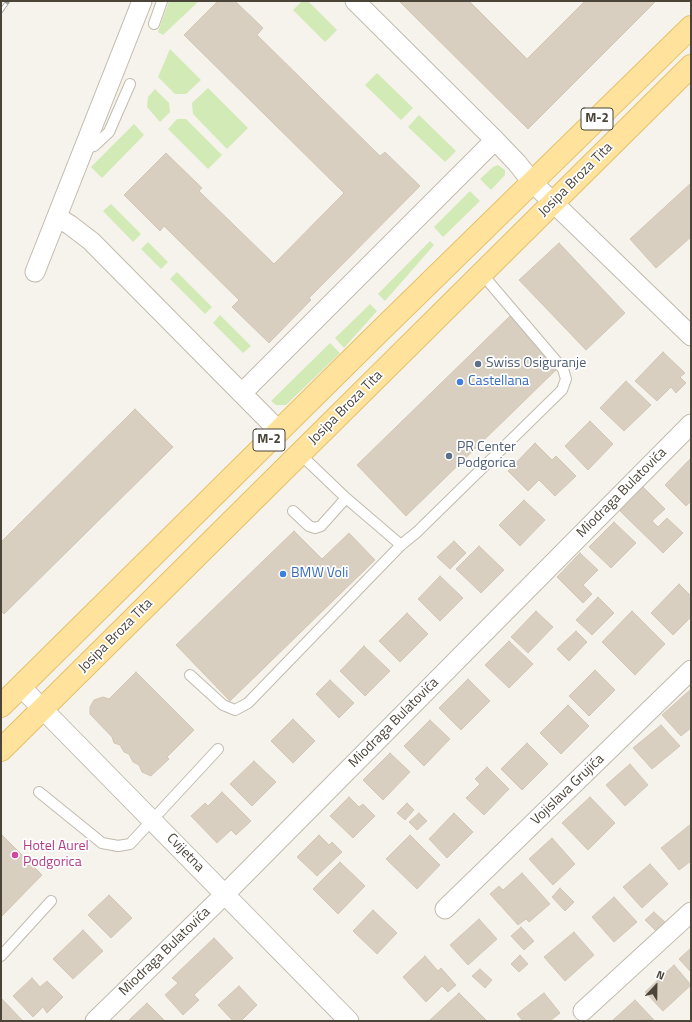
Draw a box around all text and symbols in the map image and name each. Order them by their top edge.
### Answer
road number: M-2 [581,108,613,130]
street label: Josipa Broza Tita [535,139,617,221]
place label: Swiss Osiguranje [486,356,586,372]
marker: Swiss Osiguranje [473,359,483,369]
street label: Josipa Broza Tita [305,367,387,449]
place label: Castellana [468,374,529,390]
marker: Castellana [455,377,465,387]
road number: M-2 [253,429,285,451]
place label: PR Center Podgorica [457,440,516,472]
street label: Miodraga Bulatovića [574,445,670,541]
marker: PR Center Podgorica [444,451,454,461]
place label: BMW Voli [291,566,348,582]
marker: BMW Voli [278,569,288,579]
street label: Josipa Broza Tita [75,595,157,677]
street label: Miodraga Bulatovića [346,675,442,771]
street label: Vojislava Grujića [528,751,608,829]
street label: Cvijetna [163,830,207,876]
place label: Hotel Aurel Podgorica [23,839,89,872]
marker: Hotel Aurel Podgorica [10,850,20,860]
street label: Miodraga Bulatovića [116,904,214,1000]
north arrow [636,966,676,1006]
text: N [654,966,667,984]

